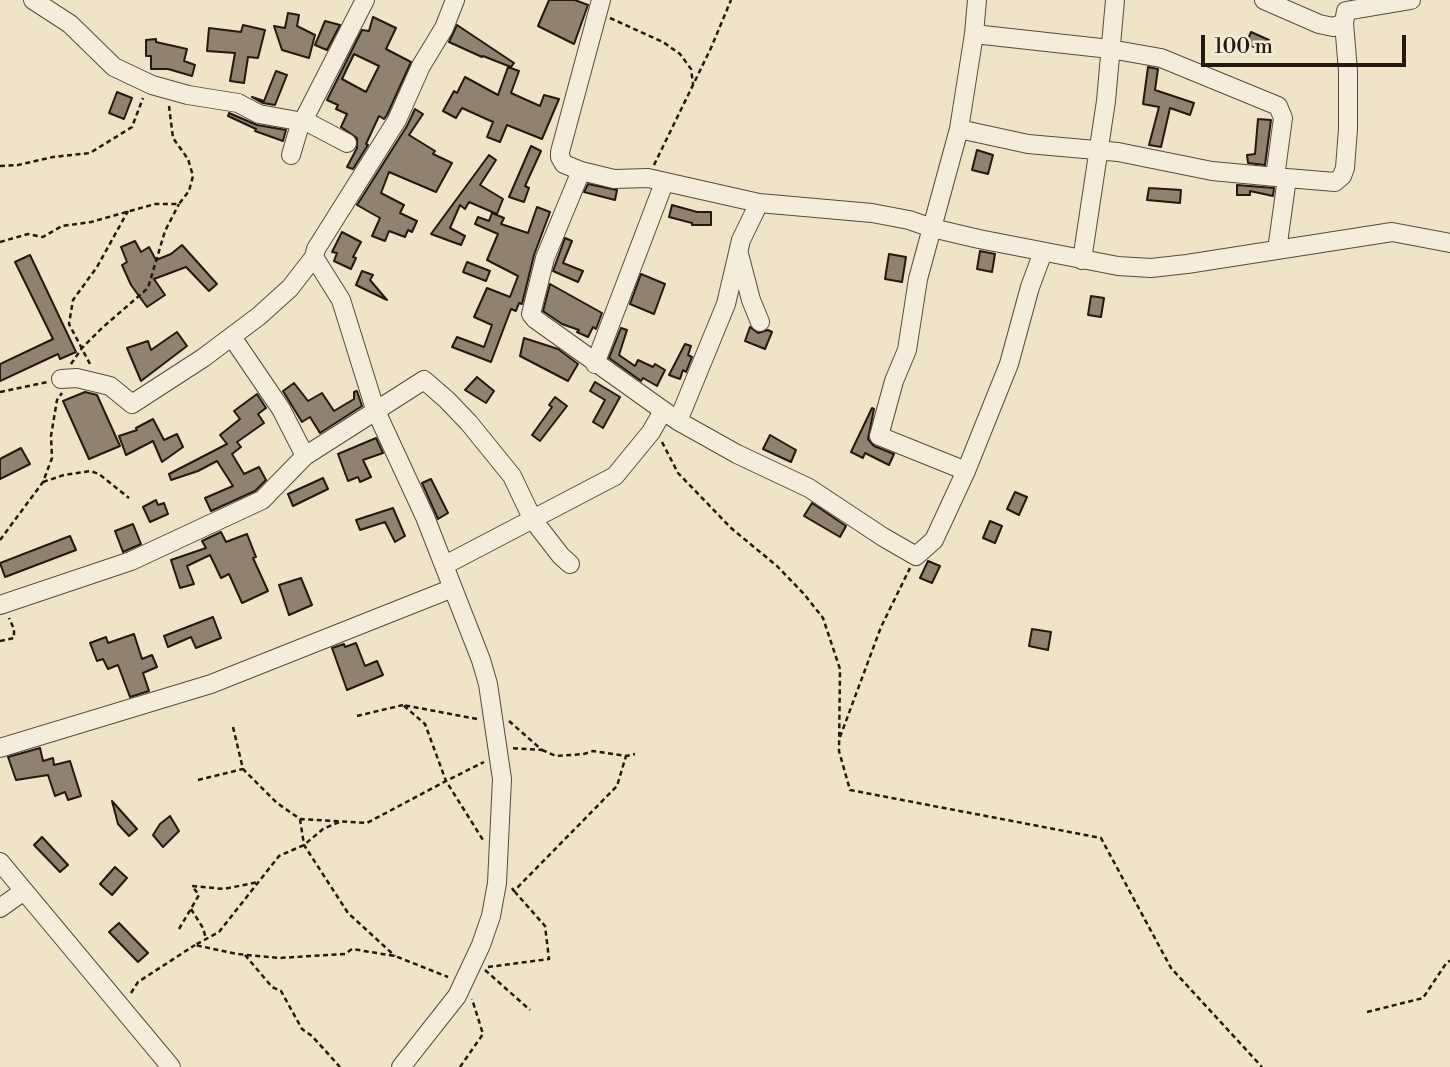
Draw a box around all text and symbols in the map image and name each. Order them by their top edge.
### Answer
scale bar [1205,21,1410,65]
text: 100 m [1214,34,1273,60]

